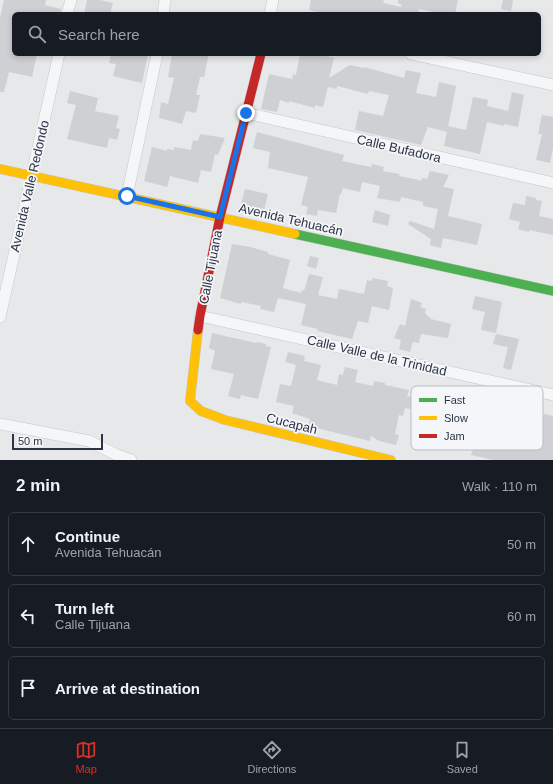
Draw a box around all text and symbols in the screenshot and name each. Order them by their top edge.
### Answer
search box [12,12,541,56]
icon: search [26,23,48,45]
text: Search here [58,26,140,43]
route end [237,104,255,122]
street label: Avenida Valle Redondo [7,119,52,253]
street label: Calle Bufadora [355,132,443,166]
route start [118,187,136,205]
street label: Avenida Tehuacán [237,200,344,239]
street label: Calle Tijuana [196,228,225,305]
street label: Calle Valle de la Trinidad [306,332,448,379]
legend [411,386,543,450]
text: Fast [444,394,465,406]
street label: Cucapah [265,410,319,437]
text: Slow [444,412,468,424]
text: Jam [444,430,465,442]
scale bar [12,432,103,451]
text: 50 m [18,435,42,447]
text: 2 min [16,476,60,495]
text: Walk · 110 m [462,479,537,494]
text: Continue [55,528,120,545]
icon: ahead [17,533,39,555]
text: 50 m [507,537,536,552]
text: Avenida Tehuacán [55,545,162,560]
text: Turn left [55,600,114,617]
icon: left [17,605,39,627]
text: 60 m [507,609,536,624]
text: Calle Tijuana [55,617,130,632]
icon: arrive [17,677,39,699]
text: Arrive at destination [55,680,200,697]
tab: Map [75,739,97,775]
tab: Directions [247,739,296,775]
tab: Saved [447,739,478,775]

